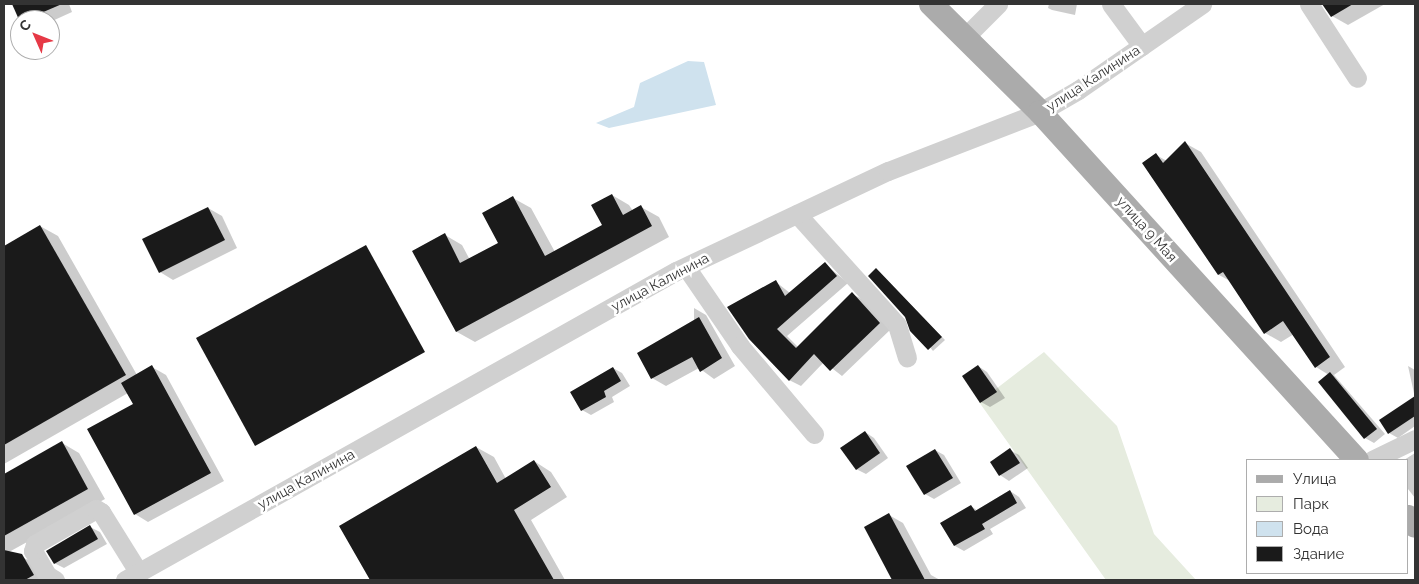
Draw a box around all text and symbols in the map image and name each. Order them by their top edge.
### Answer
north arrow [10,10,60,60]
text: С [16,16,34,34]
street label: улица Калинина [1043,41,1143,115]
street label: улица 9 Мая [1113,193,1181,265]
street label: улица Калинина [608,249,712,315]
street label: улица Калинина [255,445,357,513]
legend [1246,459,1409,574]
text: Улица [1293,470,1337,488]
text: Парк [1293,495,1329,513]
text: Вода [1293,520,1329,538]
text: Здание [1293,545,1344,563]

